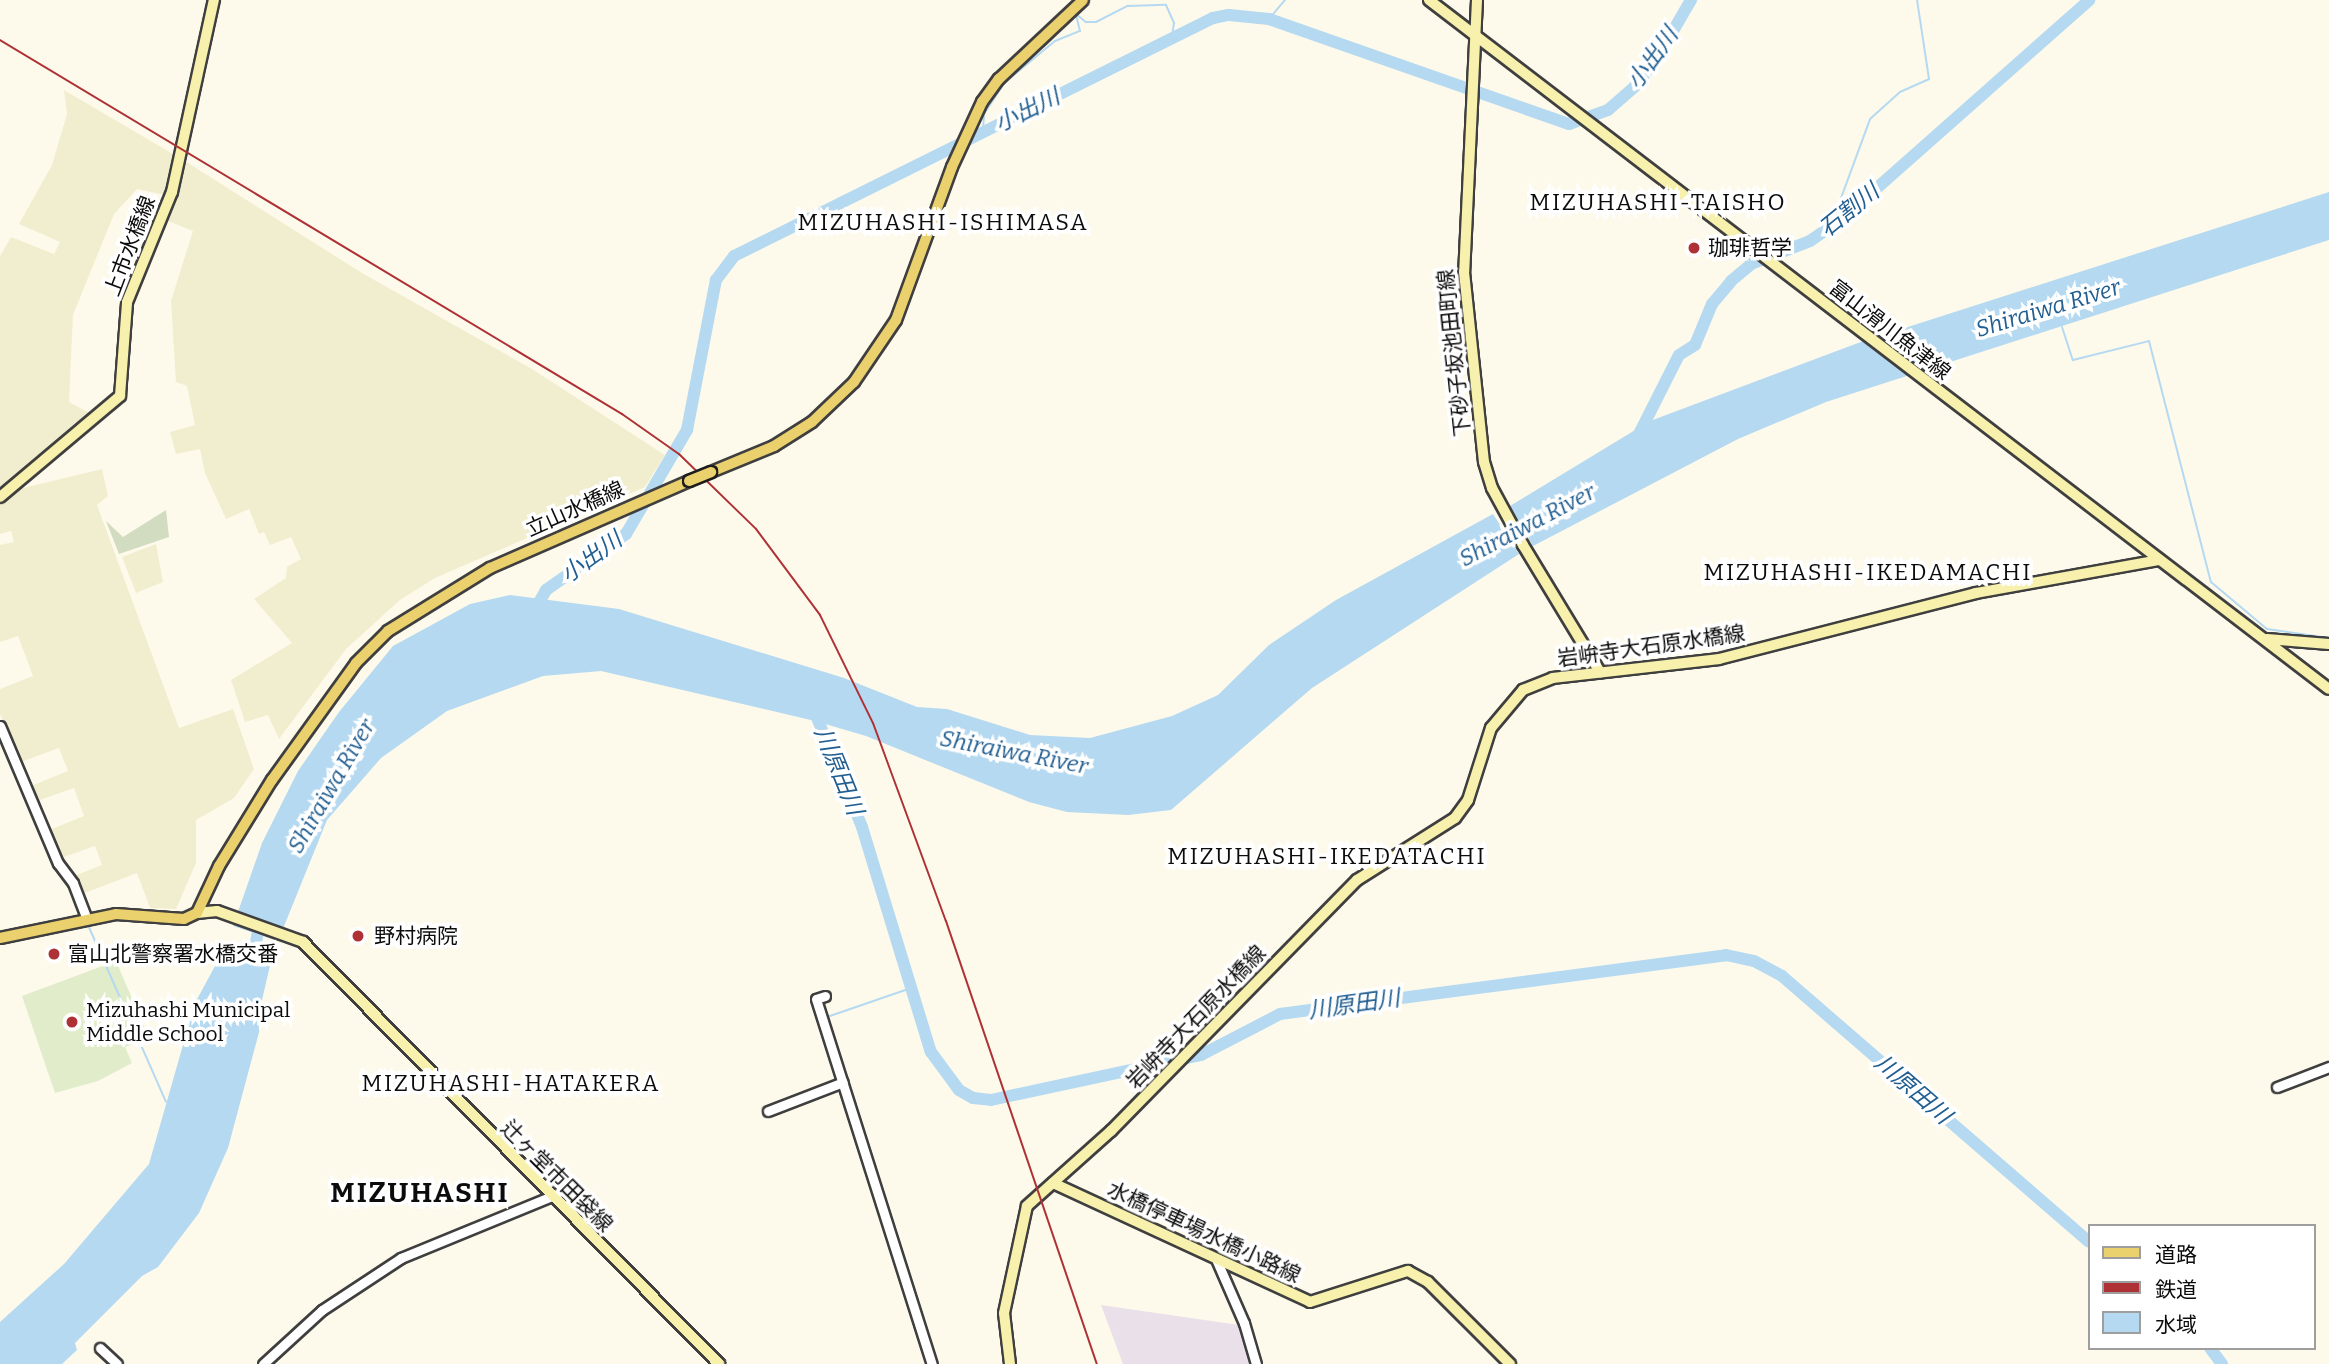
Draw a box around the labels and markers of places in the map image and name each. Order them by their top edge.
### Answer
place label: 珈琲哲学 [1708,235,1792,261]
marker: 珈琲哲学 [1686,240,1702,256]
place label: 野村病院 [374,923,458,949]
marker: 野村病院 [348,926,368,946]
place label: 富山北警察署水橋交番 [68,941,278,967]
marker: 富山北警察署水橋交番 [46,946,62,962]
place label: Mizuhashi Municipal Middle School [86,997,290,1047]
marker: Mizuhashi Municipal Middle School [64,1014,80,1030]

